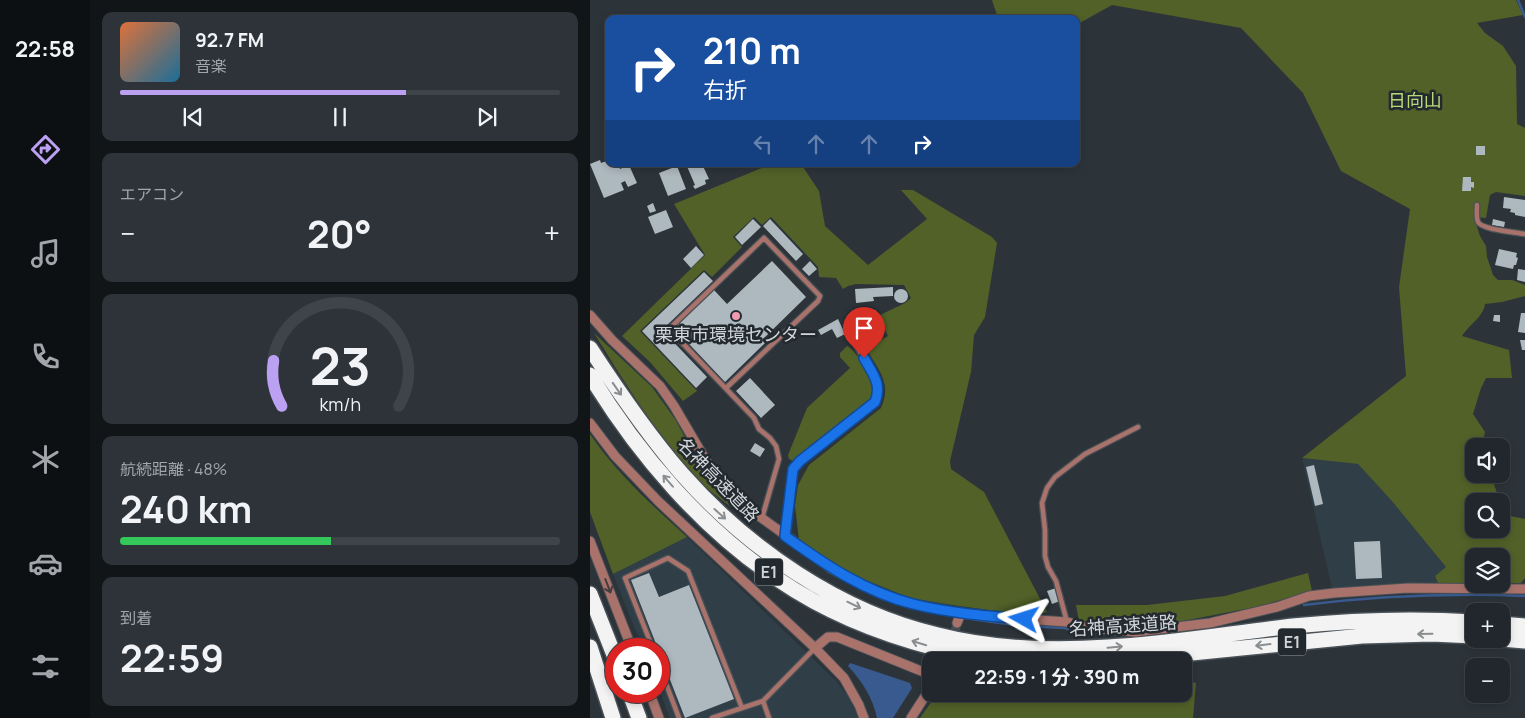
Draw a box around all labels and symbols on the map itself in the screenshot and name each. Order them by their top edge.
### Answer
park label: 日向山 [1388,88,1442,112]
pin [843,307,885,358]
marker: 栗東市環境センター [730,310,742,322]
place label: 栗東市環境センター [655,322,817,346]
one-way arrow [612,382,622,396]
street label: 名神高速道路 [673,432,765,526]
one-way arrow [663,475,674,488]
one-way arrow [714,508,727,519]
road number: E1 [755,558,783,586]
one-way arrow [604,579,613,594]
position arrow [997,592,1049,644]
one-way arrow [846,600,861,610]
street label: 名神高速道路 [1068,609,1178,641]
road number: E1 [1278,628,1306,656]
one-way arrow [1417,629,1434,639]
speed limit sign: 30 [605,638,670,703]
one-way arrow [911,638,927,648]
one-way arrow [1255,640,1271,650]
one-way arrow [1107,642,1123,651]

